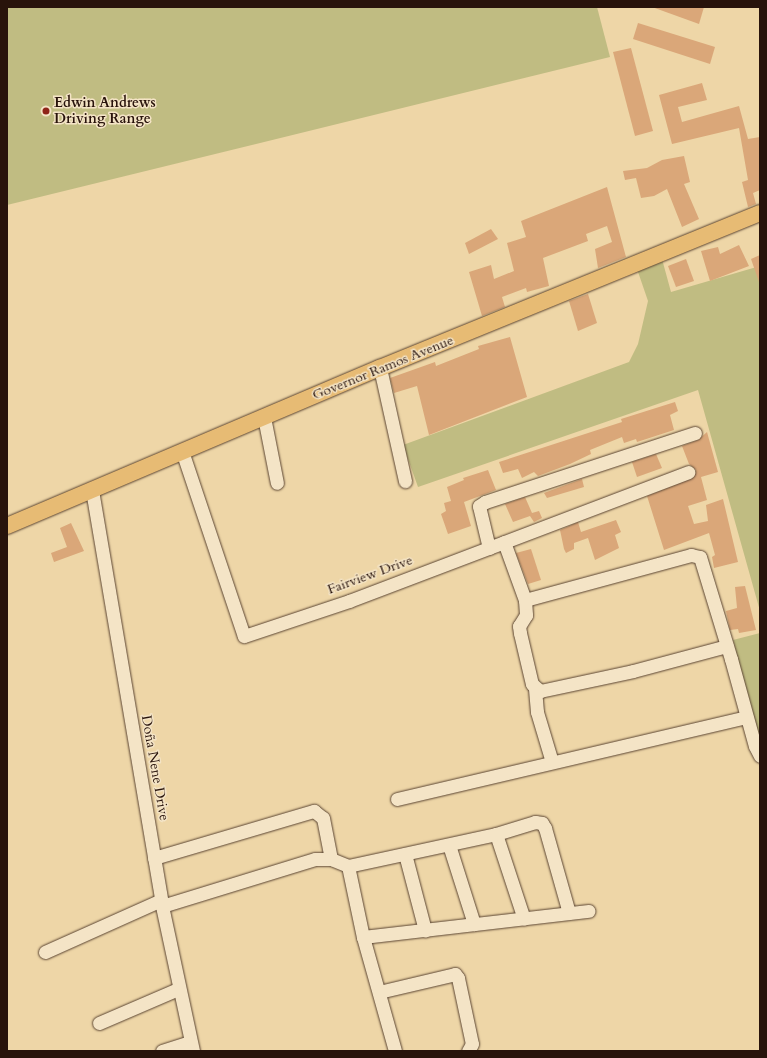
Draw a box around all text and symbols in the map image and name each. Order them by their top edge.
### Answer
place label: Edwin Andrews Driving Range [54,95,156,128]
marker: Edwin Andrews Driving Range [41,106,51,116]
street label: Governor Ramos Avenue [310,332,456,404]
street label: Fairview Drive [325,552,415,598]
street label: Doña Nene Drive [137,714,173,822]

